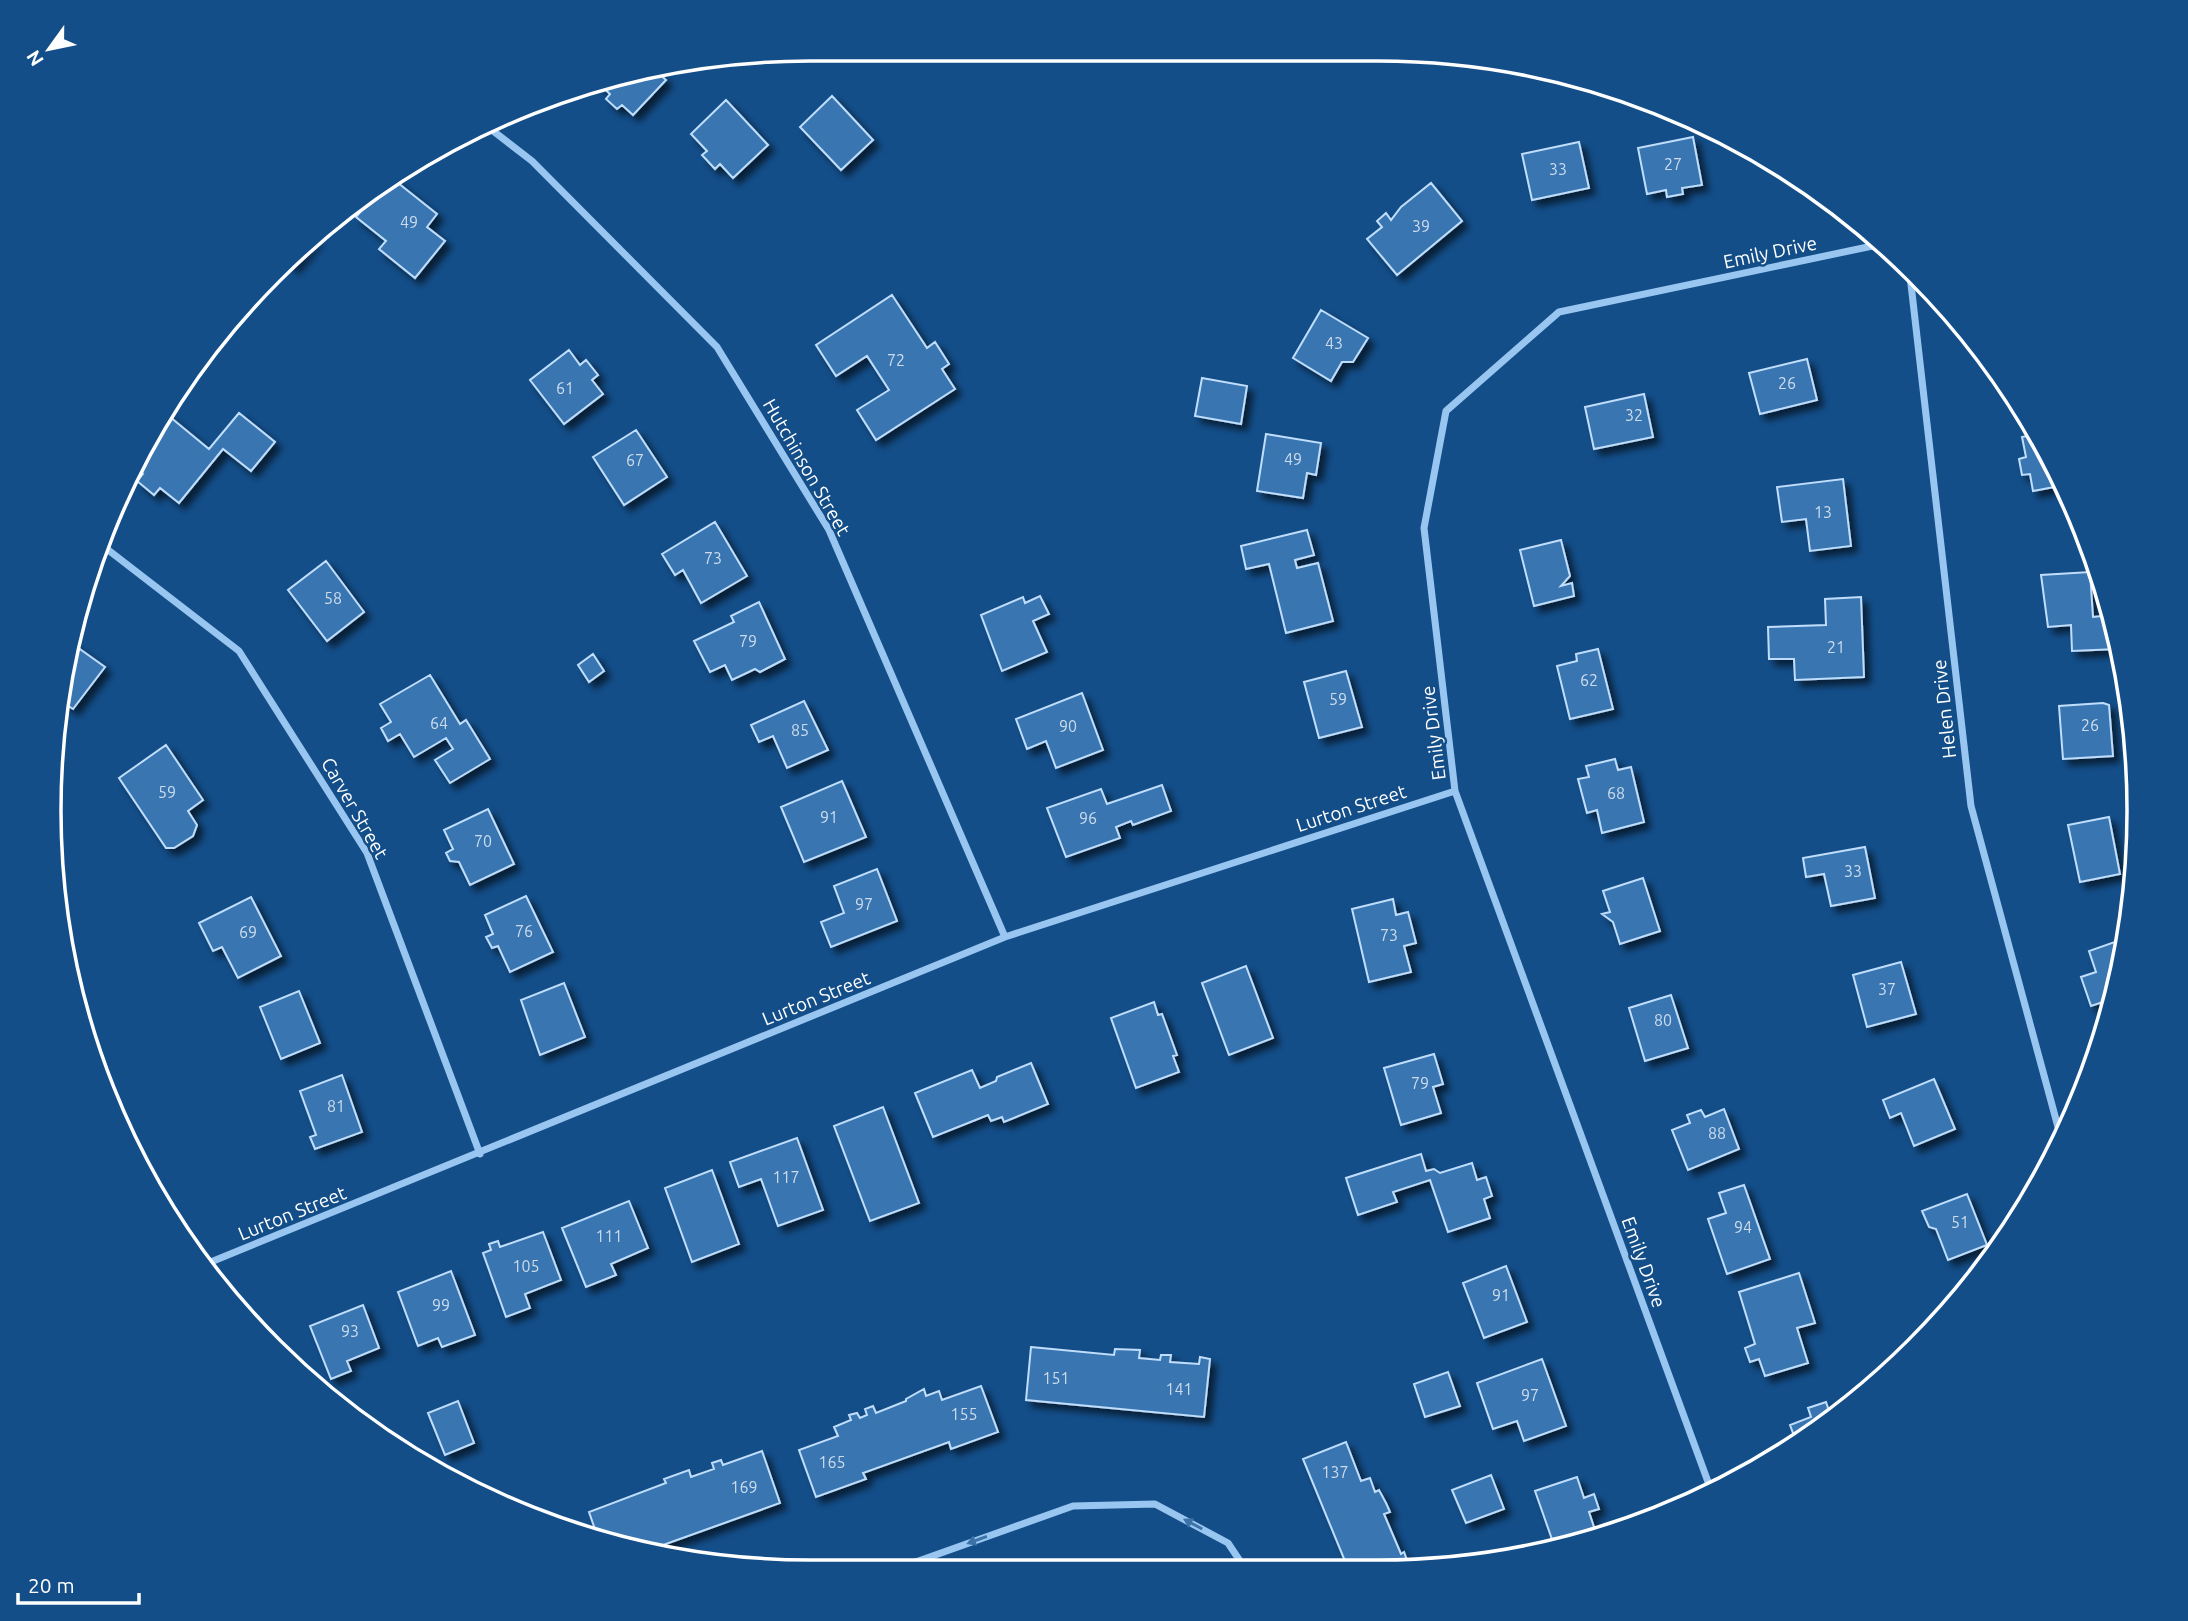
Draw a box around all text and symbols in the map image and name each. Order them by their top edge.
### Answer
north arrow [14,14,84,84]
text: N [22,46,48,70]
house number: 27 [1664,155,1682,173]
house number: 33 [1549,160,1567,178]
house number: 49 [400,213,418,231]
house number: 39 [1412,217,1430,235]
street label: Emily Drive [1721,231,1819,273]
house number: 43 [1325,334,1343,352]
house number: 72 [887,351,905,369]
house number: 26 [1778,374,1796,392]
house number: 61 [556,379,574,397]
street label: Hutchinson Street [759,395,855,540]
house number: 32 [1625,406,1643,424]
house number: 49 [1284,450,1302,468]
house number: 67 [626,451,644,469]
house number: 13 [1814,503,1832,521]
house number: 73 [704,549,722,567]
house number: 58 [324,589,342,607]
house number: 79 [739,632,757,650]
house number: 21 [1827,638,1845,656]
street label: Helen Drive [1928,658,1960,760]
house number: 62 [1580,671,1598,689]
street label: Emily Drive [1416,684,1450,782]
house number: 59 [1329,690,1347,708]
house number: 64 [430,714,448,732]
house number: 26 [2081,716,2099,734]
house number: 90 [1059,717,1077,735]
house number: 85 [791,721,809,739]
street label: Carver Street [317,753,393,863]
street label: Lurton Street [1293,780,1409,836]
house number: 59 [158,783,176,801]
house number: 68 [1607,784,1625,802]
house number: 91 [820,808,838,826]
house number: 96 [1079,809,1097,827]
house number: 70 [474,832,492,850]
house number: 33 [1844,862,1862,880]
house number: 97 [855,895,873,913]
house number: 76 [515,922,533,940]
house number: 69 [239,923,257,941]
house number: 73 [1380,926,1398,944]
street label: Lurton Street [759,966,874,1030]
house number: 37 [1878,980,1896,998]
house number: 80 [1654,1011,1672,1029]
house number: 79 [1411,1074,1429,1092]
house number: 81 [327,1097,345,1115]
house number: 88 [1708,1124,1726,1142]
house number: 117 [772,1168,800,1186]
street label: Lurton Street [235,1181,350,1245]
house number: 51 [1951,1213,1969,1231]
street label: Emily Drive [1617,1214,1671,1310]
house number: 94 [1734,1218,1752,1236]
house number: 111 [595,1227,623,1245]
house number: 105 [512,1257,540,1275]
house number: 91 [1492,1286,1510,1304]
house number: 99 [432,1296,450,1314]
house number: 93 [341,1322,359,1340]
house number: 151 [1042,1369,1070,1387]
house number: 141 [1165,1380,1193,1398]
house number: 97 [1521,1386,1539,1404]
house number: 155 [950,1405,978,1423]
house number: 165 [818,1453,846,1471]
house number: 137 [1321,1463,1349,1481]
house number: 169 [730,1478,758,1496]
one-way arrow [1183,1519,1203,1530]
one-way arrow [966,1535,987,1546]
scale bar [18,1562,138,1606]
text: 20 m [28,1573,75,1597]

